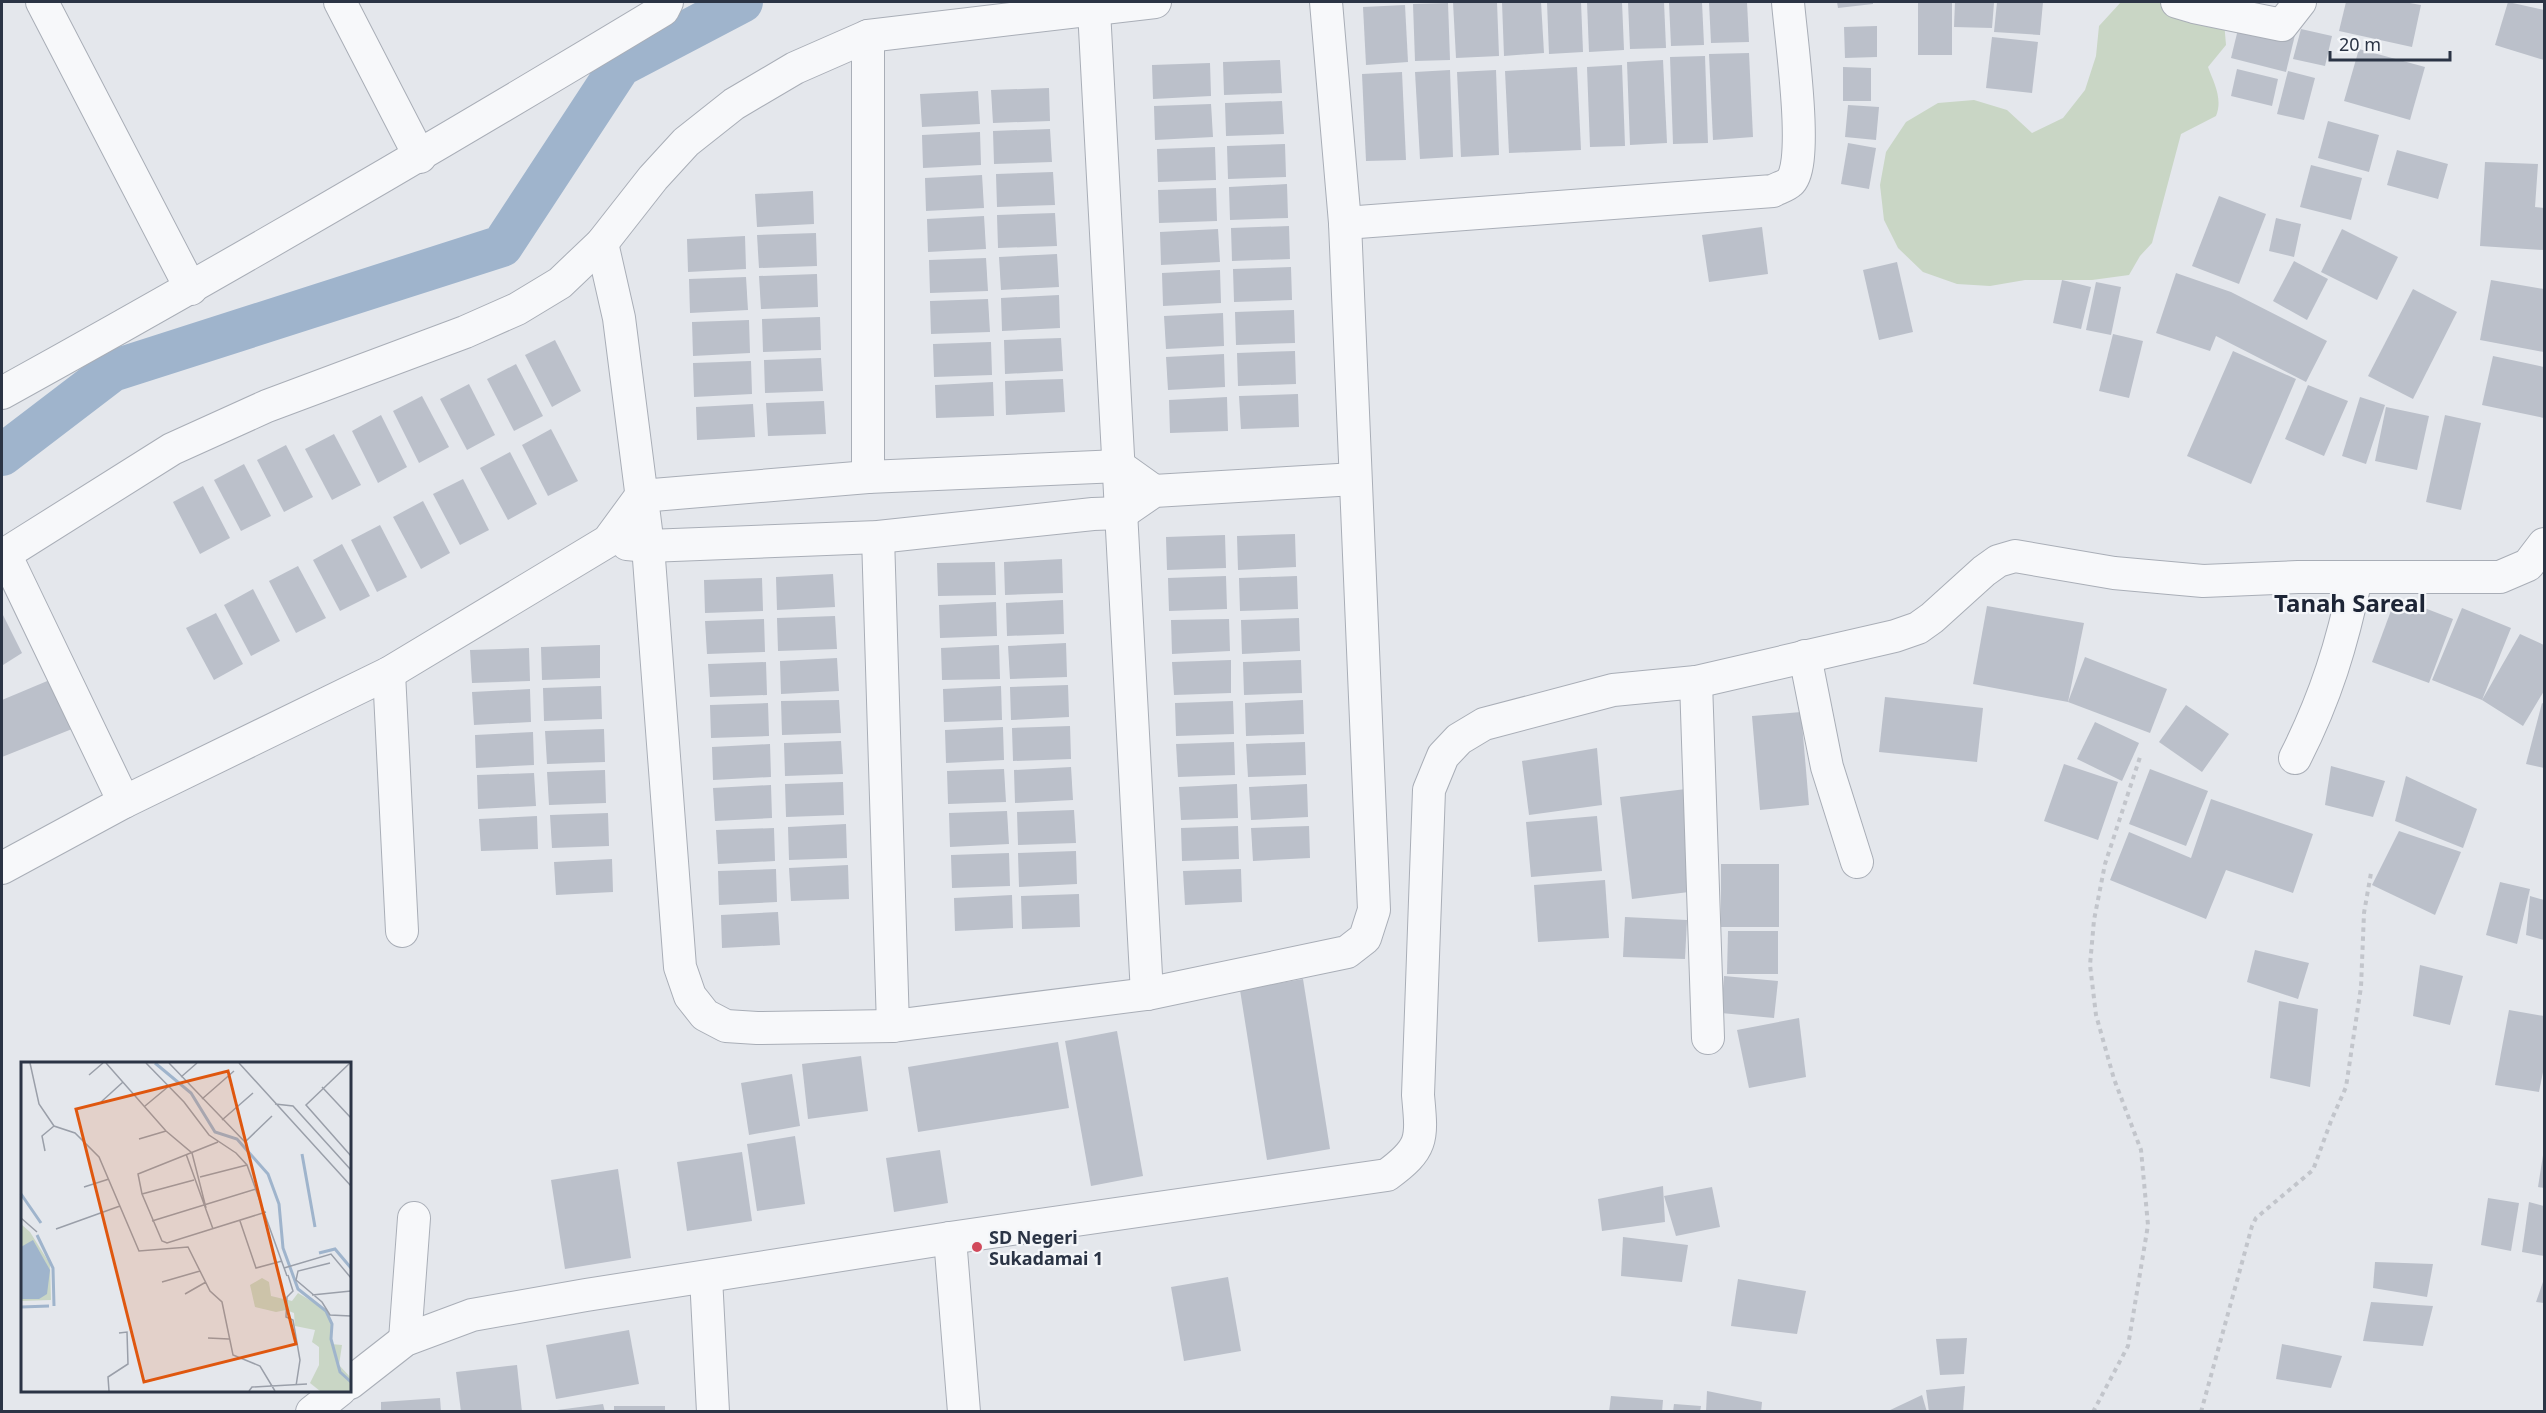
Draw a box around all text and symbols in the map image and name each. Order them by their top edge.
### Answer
scale bar [2330,24,2450,62]
text: 20 m [2339,32,2381,56]
district label: Tanah Sareal [2274,586,2426,619]
inset map [21,1062,351,1392]
place label: SD Negeri Sukadamai 1 [989,1225,1103,1270]
marker: SD Negeri Sukadamai 1 [970,1240,984,1254]

